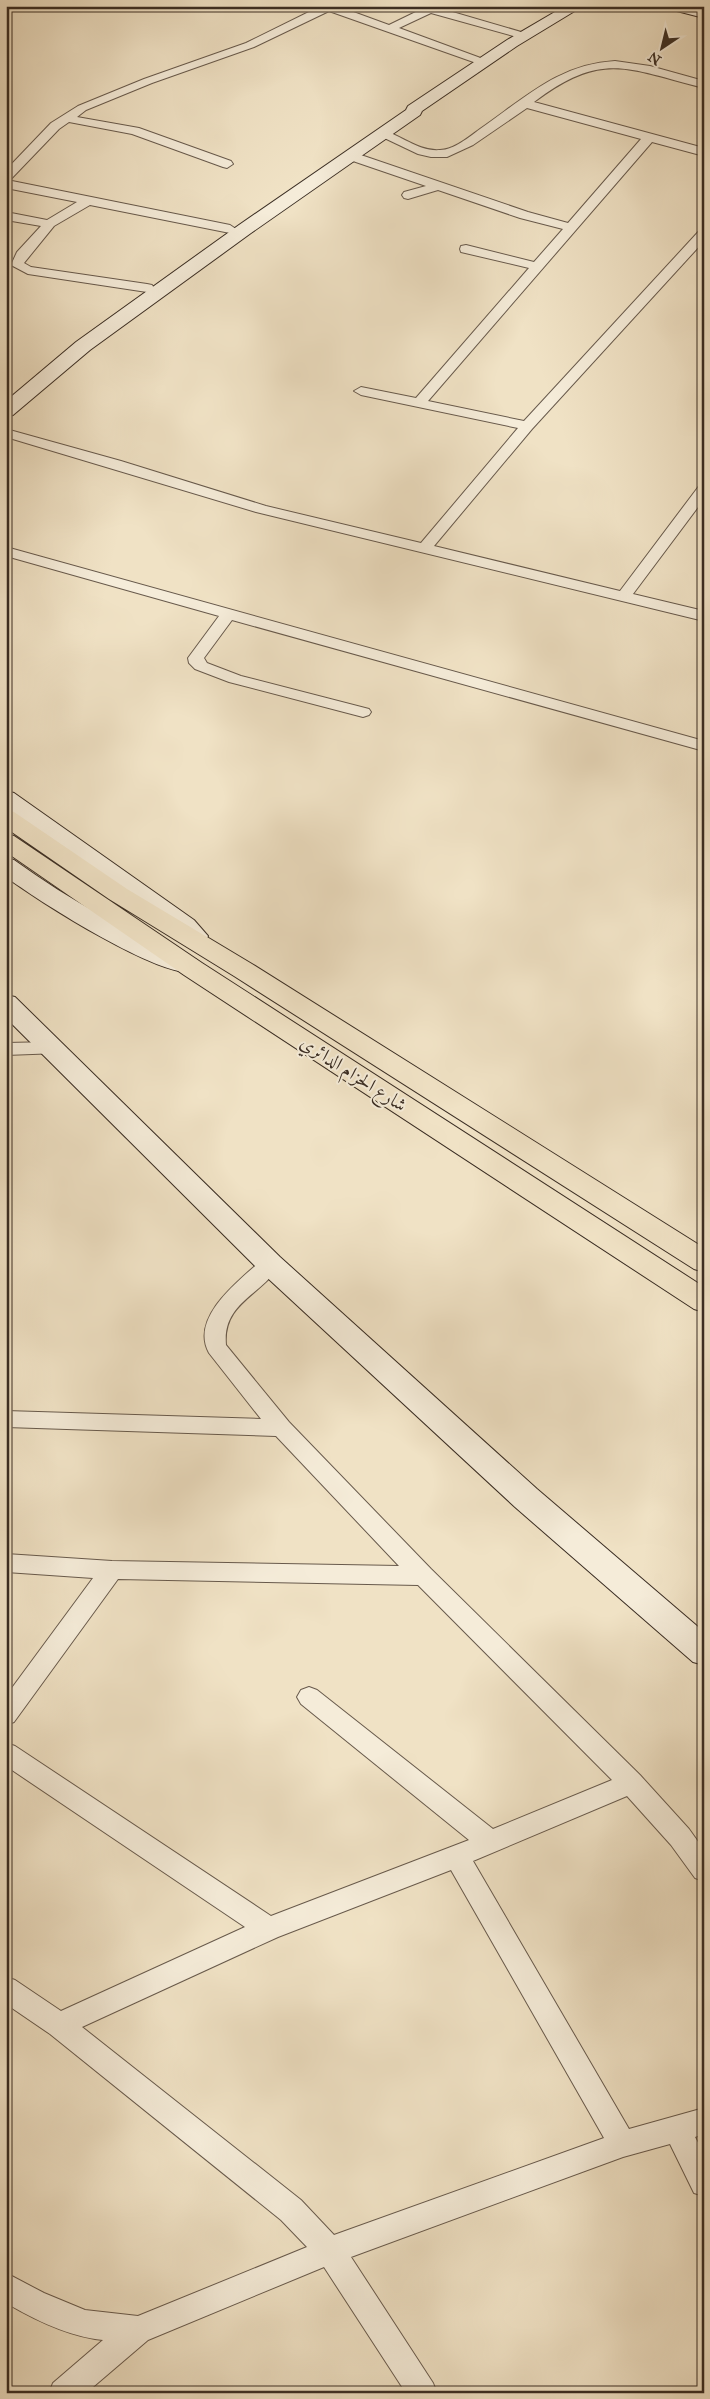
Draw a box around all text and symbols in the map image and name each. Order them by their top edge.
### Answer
north arrow [638,22,688,72]
text: N [645,48,665,69]
street label: شارع الحزام الدائري [293,1030,411,1121]

